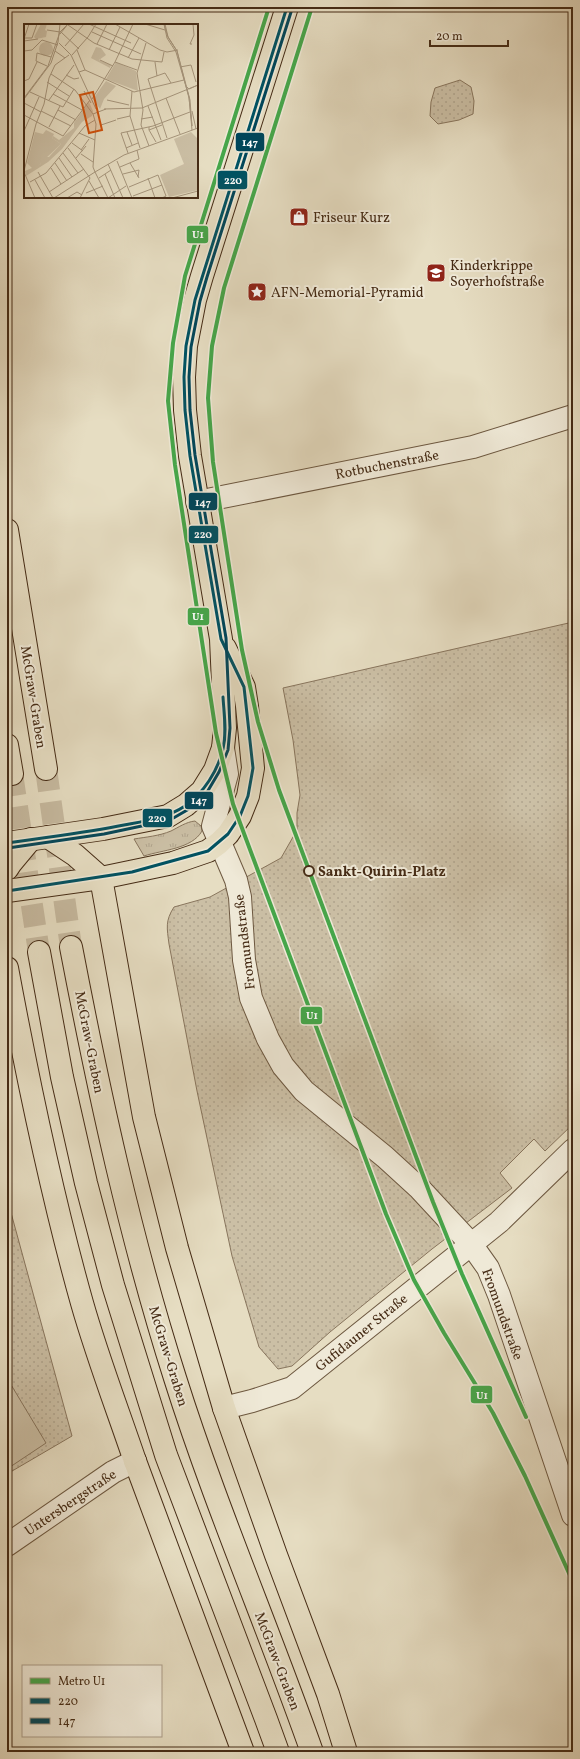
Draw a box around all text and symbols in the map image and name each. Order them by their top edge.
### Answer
scale bar [430,22,508,48]
inset map [24,24,198,198]
text: 20 m [436,29,463,45]
line badge: 147 [235,132,265,152]
text: 147 [242,136,258,151]
line badge: 220 [217,170,248,190]
text: 220 [224,174,242,189]
shop icon: Friseur Kurz [288,206,310,228]
place label: Friseur Kurz [313,209,390,228]
line badge: U1 [186,225,209,244]
text: U1 [192,228,204,243]
place label: Kinderkrippe Soyerhofstraße [450,257,545,292]
school or university icon: Kinderkrippe Soyerhofstraße [425,262,447,284]
place icon: AFN-Memorial-Pyramid [246,281,268,303]
place label: AFN-Memorial-Pyramid [271,284,424,303]
street label: Rotbuchenstraße [334,446,441,485]
line badge: 147 [188,492,218,511]
text: 147 [195,496,211,511]
line badge: 220 [188,525,219,544]
text: 220 [194,528,212,543]
line badge: U1 [187,607,210,626]
text: U1 [192,610,204,625]
street label: McGraw-Graben [15,644,50,750]
line badge: 147 [184,791,214,810]
text: 147 [191,794,207,809]
line badge: 220 [142,808,173,828]
text: 220 [148,812,166,827]
place label: Sankt-Quirin-Platz [318,863,446,882]
marker: Sankt-Quirin-Platz [303,865,315,877]
street label: Fromundstraße [230,893,261,991]
street label: McGraw-Graben [69,989,108,1095]
line badge: U1 [300,1006,323,1025]
text: U1 [306,1009,318,1024]
street label: Fromundstraße [476,1266,527,1363]
street label: Gufidauner Straße [312,1290,412,1376]
street label: McGraw-Graben [143,1304,192,1409]
line badge: U1 [470,1385,493,1404]
text: U1 [476,1389,488,1404]
street label: Untersbergstraße [21,1465,121,1541]
street label: McGraw-Graben [249,1610,304,1713]
legend [22,1665,162,1737]
text: Metro U1 [58,1674,105,1690]
text: 220 [58,1694,78,1710]
text: 147 [58,1714,76,1730]

